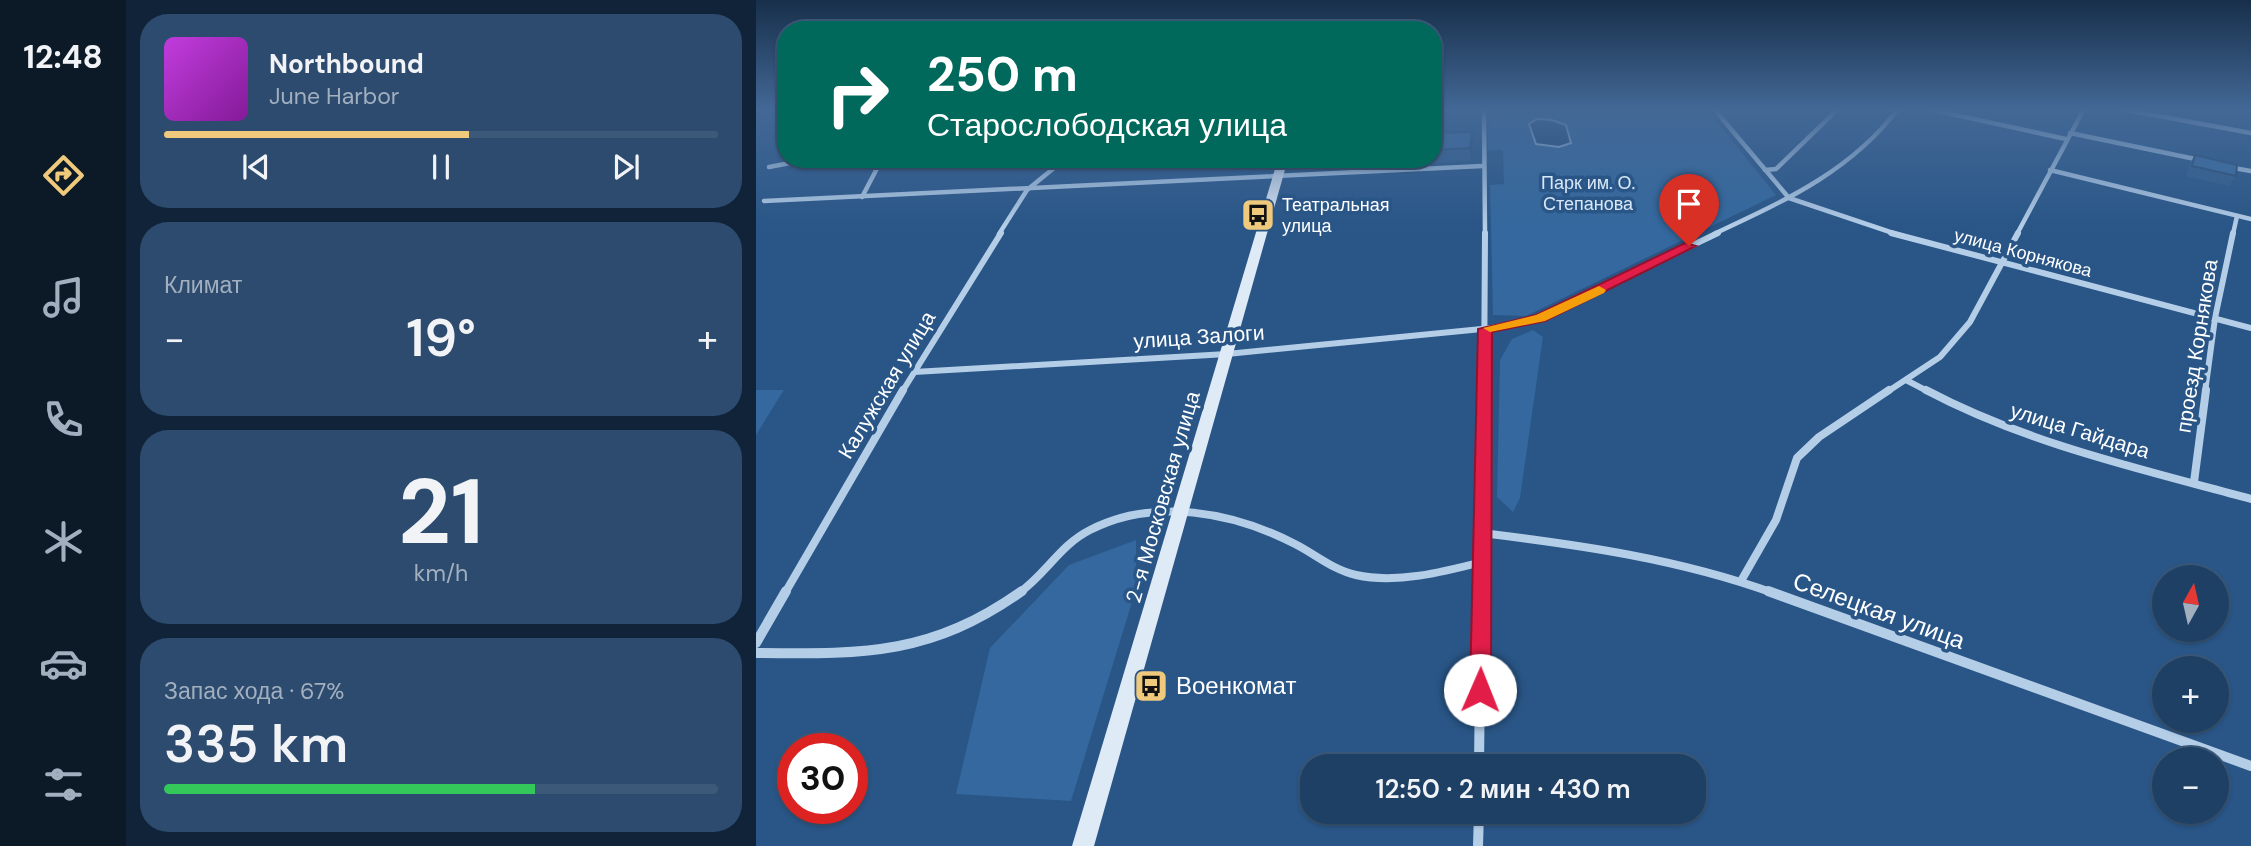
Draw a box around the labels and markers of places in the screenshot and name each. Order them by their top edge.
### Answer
pin [1659,174,1719,246]
place label: Театральная улица [1282,193,1389,238]
bus stop icon: Театральная улица [1239,196,1277,234]
bus stop icon: Военкомат [1132,667,1170,705]
place label: Военкомат [1176,670,1296,701]

